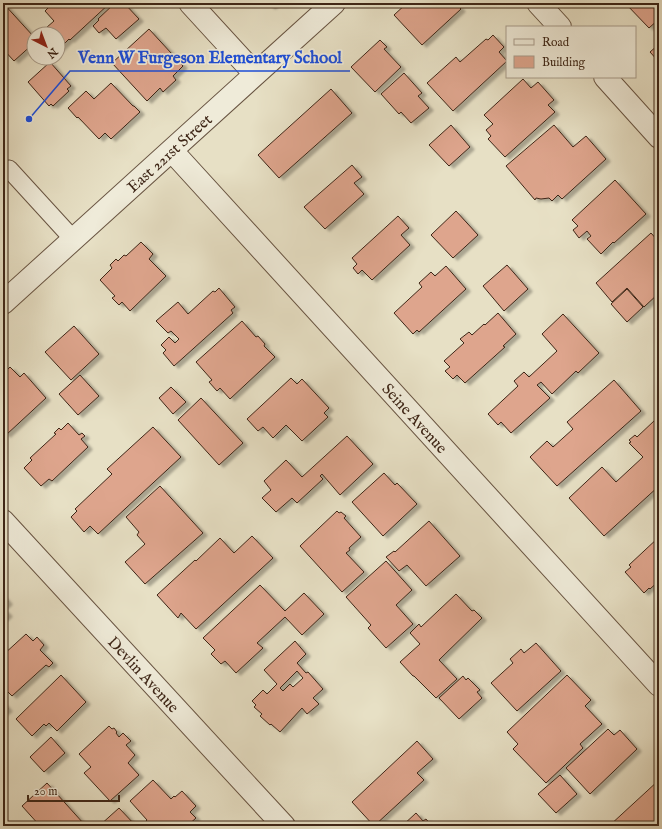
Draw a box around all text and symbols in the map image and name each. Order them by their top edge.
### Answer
north arrow [26,26,66,66]
legend [506,26,636,78]
text: Road [542,35,570,50]
callout: Venn W Furgeson Elementary School [70,42,350,71]
text: N [43,44,61,61]
text: Venn W Furgeson Elementary School [77,48,342,69]
text: Building [542,55,586,70]
street label: East 221st Street [124,110,217,198]
street label: Seine Avenue [377,380,451,458]
street label: Devlin Avenue [102,633,183,718]
scale bar [28,777,119,803]
text: 20 m [34,784,57,799]

